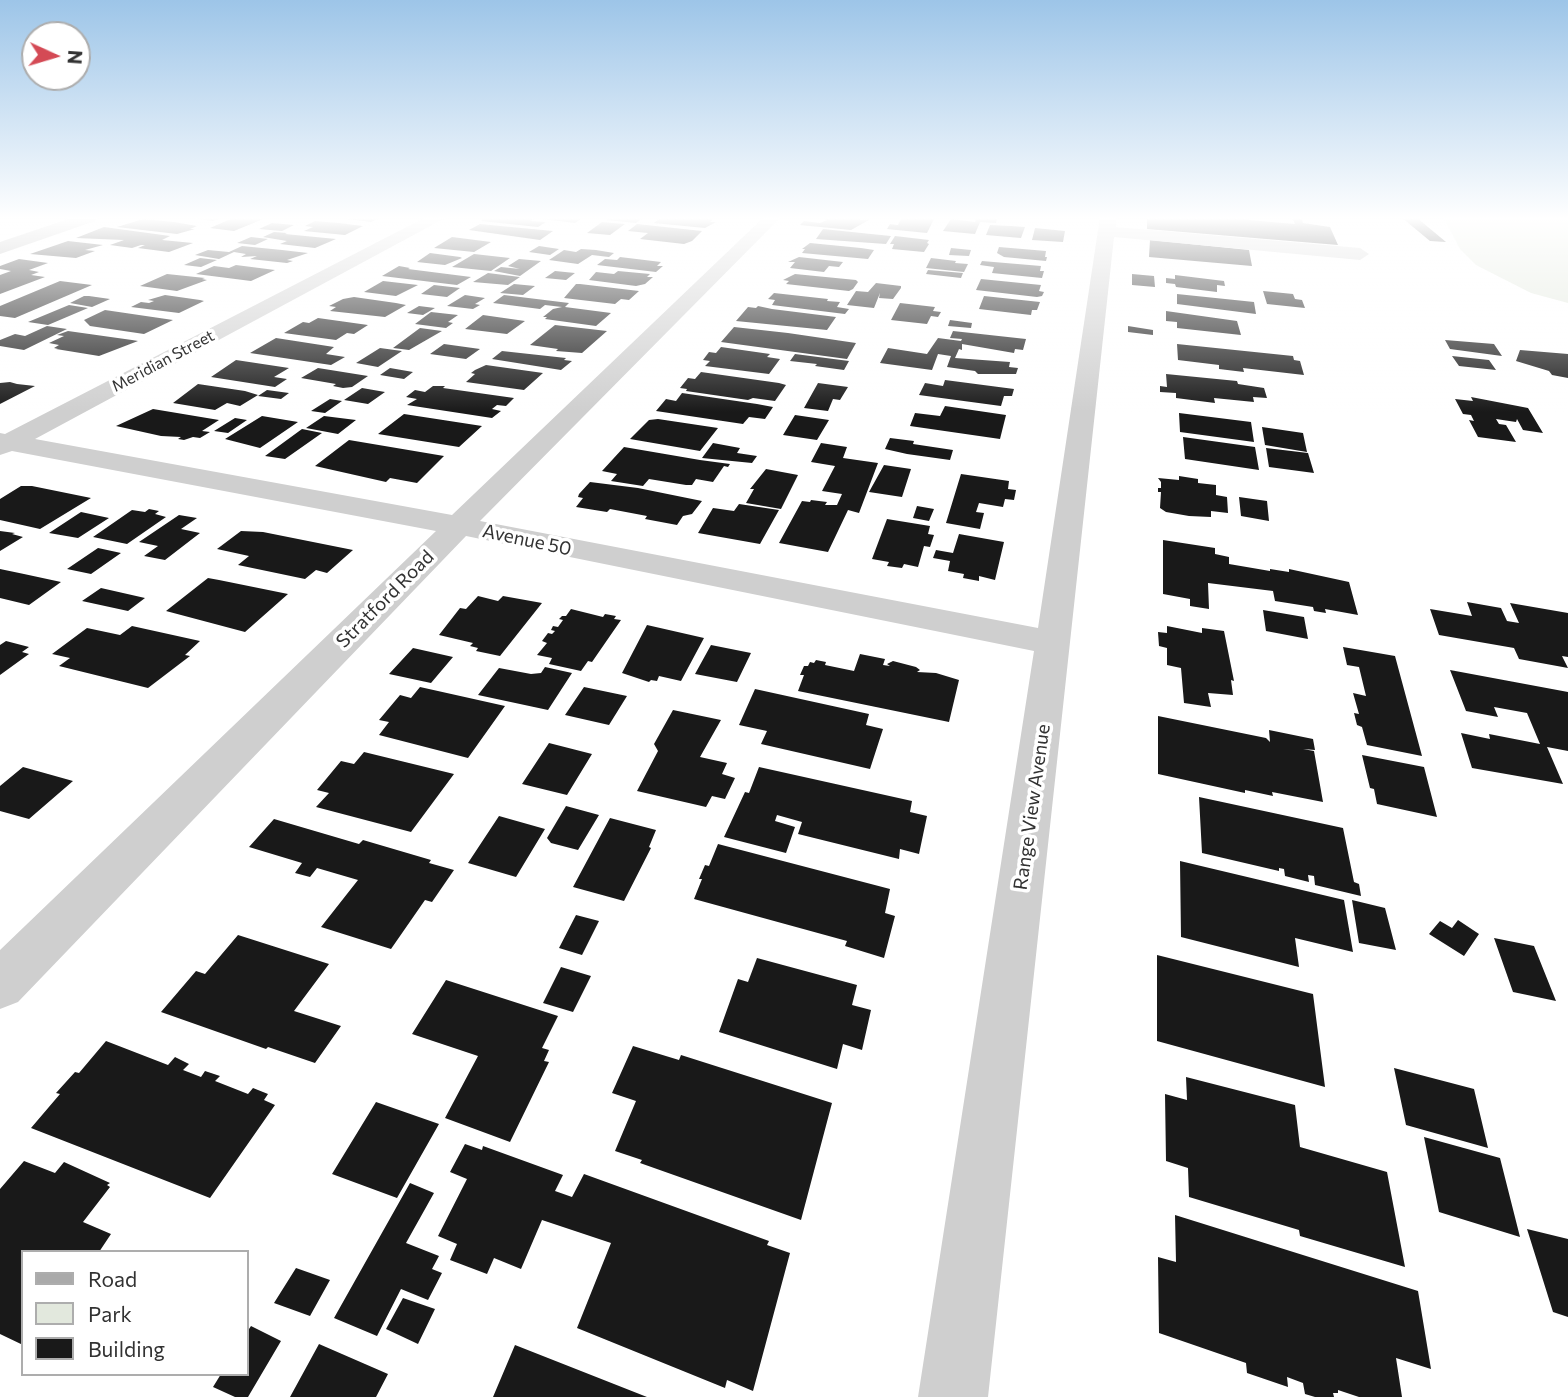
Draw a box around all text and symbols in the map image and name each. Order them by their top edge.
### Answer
north arrow [21,21,91,91]
text: N [63,49,87,65]
street label: Meridian Street [108,326,218,396]
street label: Avenue 50 [480,519,574,561]
street label: Stratford Road [332,546,438,652]
street label: Range View Avenue [1009,723,1055,891]
legend [21,1250,248,1376]
text: Road [88,1266,137,1291]
text: Park [88,1301,132,1326]
text: Building [88,1336,165,1361]

